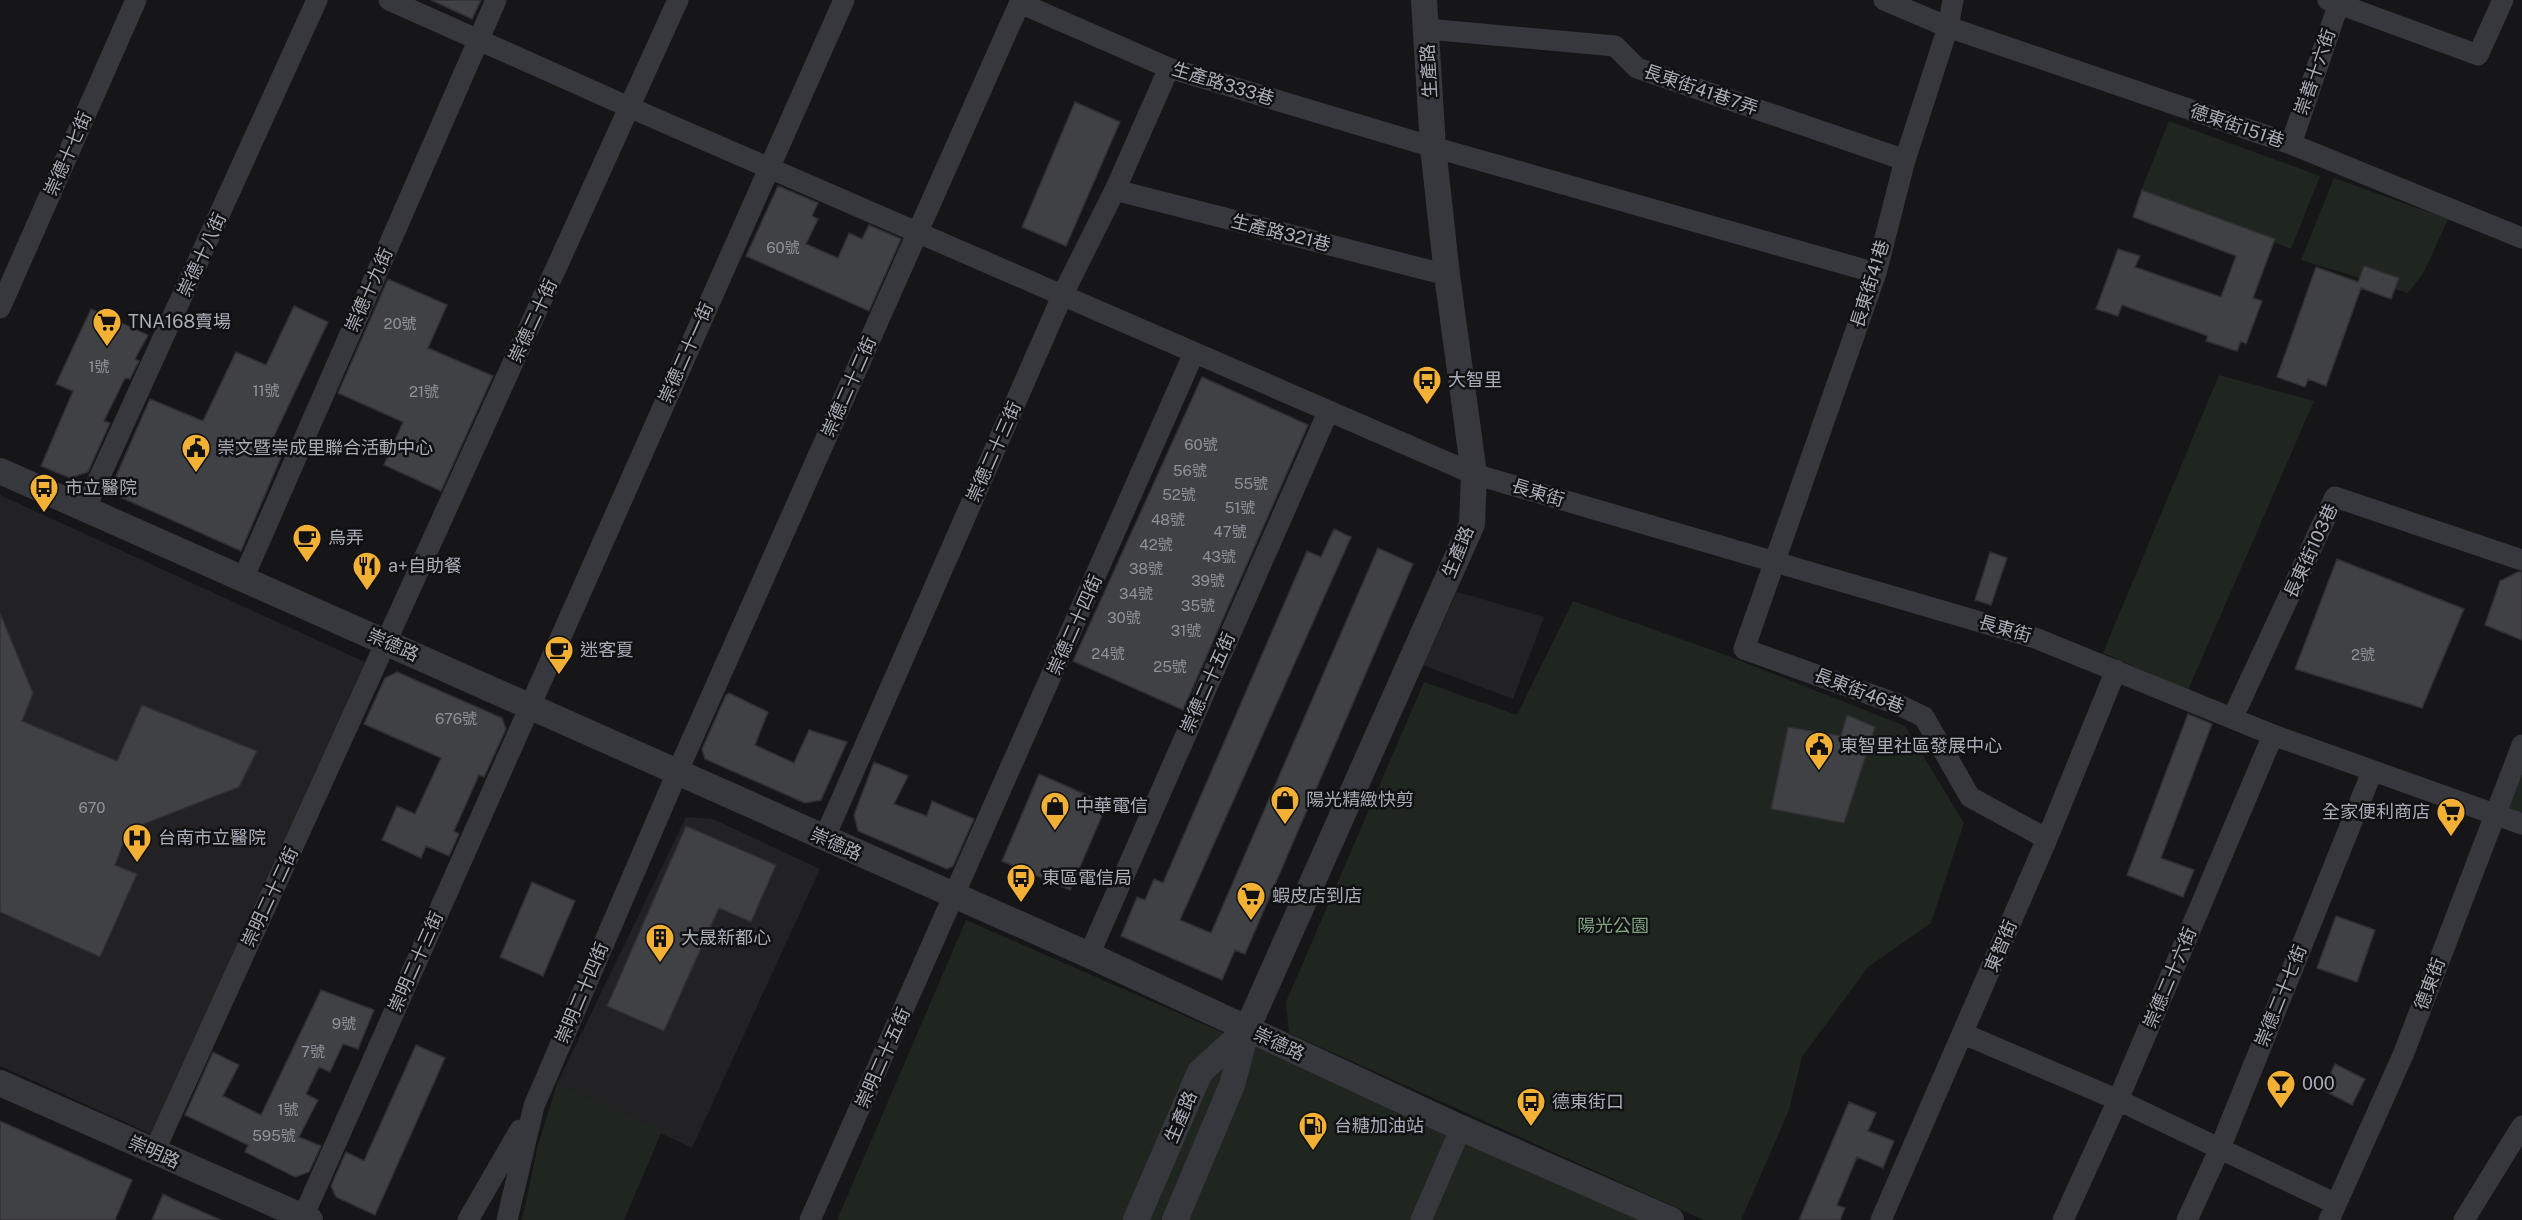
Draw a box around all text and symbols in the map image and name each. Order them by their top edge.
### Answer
street label: 崇善十六街 [2290,26,2339,118]
street label: 生產路 [1417,44,1440,99]
street label: 生產路333巷 [1169,58,1277,109]
street label: 長東街41巷7弄 [1641,60,1761,119]
street label: 德東街151巷 [2187,100,2287,151]
street label: 崇德十七街 [40,108,95,199]
street label: 崇德十八街 [173,210,230,300]
street label: 生產路321巷 [1229,210,1333,255]
street label: 長東街41巷 [1846,237,1893,330]
house number: 60號 [766,239,800,256]
street label: 崇德十九街 [341,244,396,335]
street label: 崇德二十街 [504,276,561,366]
street label: 崇德二十一街 [654,299,717,406]
supermarket icon: TNA168賣場 [91,306,123,348]
place label: TNA168賣場 [128,311,231,332]
house number: 20號 [383,315,417,332]
street label: 崇德二十二街 [817,333,880,440]
house number: 1號 [88,358,110,375]
bus stop icon: 大智里 [1411,364,1443,406]
place label: 大智里 [1448,369,1502,390]
house number: 11號 [252,382,280,399]
house number: 21號 [409,383,439,400]
street label: 崇德二十三街 [962,398,1025,505]
public building icon: 崇文暨崇成里聯合活動中心 [180,432,212,474]
house number: 60號 [1184,436,1218,453]
place label: 崇文暨崇成里聯合活動中心 [217,437,433,458]
house number: 56號 [1173,462,1207,479]
bus stop icon: 市立醫院 [28,472,60,514]
house number: 55號 [1234,475,1268,492]
street label: 長東街 [1509,475,1567,510]
place label: 市立醫院 [65,477,137,498]
house number: 52號 [1162,486,1196,503]
house number: 51號 [1225,499,1255,516]
street label: 長東街103巷 [2280,500,2342,601]
house number: 48號 [1151,511,1185,528]
cafe icon: 烏弄 [291,522,323,564]
house number: 47號 [1213,523,1247,540]
street label: 生產路 [1438,523,1477,581]
place label: 烏弄 [328,527,364,548]
house number: 42號 [1139,536,1173,553]
house number: 43號 [1202,548,1236,565]
restaurant icon: a+自助餐 [351,550,383,592]
place label: a+自助餐 [388,555,462,576]
house number: 38號 [1129,560,1163,577]
street label: 崇德二十四街 [1043,571,1106,678]
house number: 39號 [1191,572,1225,589]
house number: 34號 [1119,585,1153,602]
house number: 35號 [1181,597,1215,614]
house number: 30號 [1107,609,1141,626]
street label: 長東街 [1976,611,2034,646]
house number: 31號 [1171,622,1201,639]
street label: 崇德路 [364,624,422,665]
street label: 崇德二十五街 [1176,629,1239,736]
cafe icon: 迷客夏 [543,634,575,676]
place label: 迷客夏 [580,639,634,660]
house number: 24號 [1091,645,1125,662]
house number: 2號 [2351,646,2375,663]
house number: 25號 [1153,658,1187,675]
street label: 長東街46巷 [1811,664,1907,717]
house number: 676號 [435,710,477,727]
public building icon: 東智里社區發展中心 [1803,730,1835,772]
place label: 東智里社區發展中心 [1840,735,2002,756]
shop icon: 陽光精緻快剪 [1269,784,1301,826]
place label: 陽光精緻快剪 [1306,789,1414,810]
shop icon: 中華電信 [1039,790,1071,832]
place label: 中華電信 [1076,795,1148,816]
supermarket icon: 全家便利商店 [2435,796,2467,838]
house number: 670 [79,799,105,816]
place label: 全家便利商店 [2322,801,2430,822]
hospital icon: 台南市立醫院 [121,822,153,864]
street label: 崇德路 [807,823,865,864]
place label: 台南市立醫院 [158,827,266,848]
street label: 崇明二十二街 [237,843,302,950]
bus stop icon: 東區電信局 [1005,862,1037,904]
place label: 東區電信局 [1042,867,1132,888]
supermarket icon: 蝦皮店到店 [1235,880,1267,922]
place label: 蝦皮店到店 [1272,885,1362,906]
street label: 崇明二十三街 [384,908,447,1015]
park label: 陽光公園 [1577,915,1649,936]
street label: 東智街 [1980,917,2021,975]
building icon: 大晟新都心 [644,922,676,964]
street label: 崇德二十六街 [2139,924,2200,1032]
place label: 大晟新都心 [681,927,771,948]
street label: 崇明二十四街 [551,939,612,1047]
street label: 崇德二十七街 [2251,942,2311,1050]
street label: 德東街 [2410,955,2449,1013]
street label: 崇明二十五街 [851,1004,914,1111]
house number: 9號 [332,1015,356,1032]
street label: 崇德路 [1250,1023,1308,1064]
house number: 7號 [301,1043,325,1060]
bar icon: 000 [2265,1068,2297,1110]
place label: 000 [2302,1073,2335,1094]
bus stop icon: 德東街口 [1515,1086,1547,1128]
street label: 生產路 [1160,1088,1201,1146]
place label: 德東街口 [1552,1091,1624,1112]
house number: 1號 [277,1101,299,1118]
fuel station icon: 台糖加油站 [1297,1110,1329,1152]
place label: 台糖加油站 [1334,1115,1424,1136]
house number: 595號 [252,1127,296,1144]
street label: 崇明路 [125,1131,183,1172]

